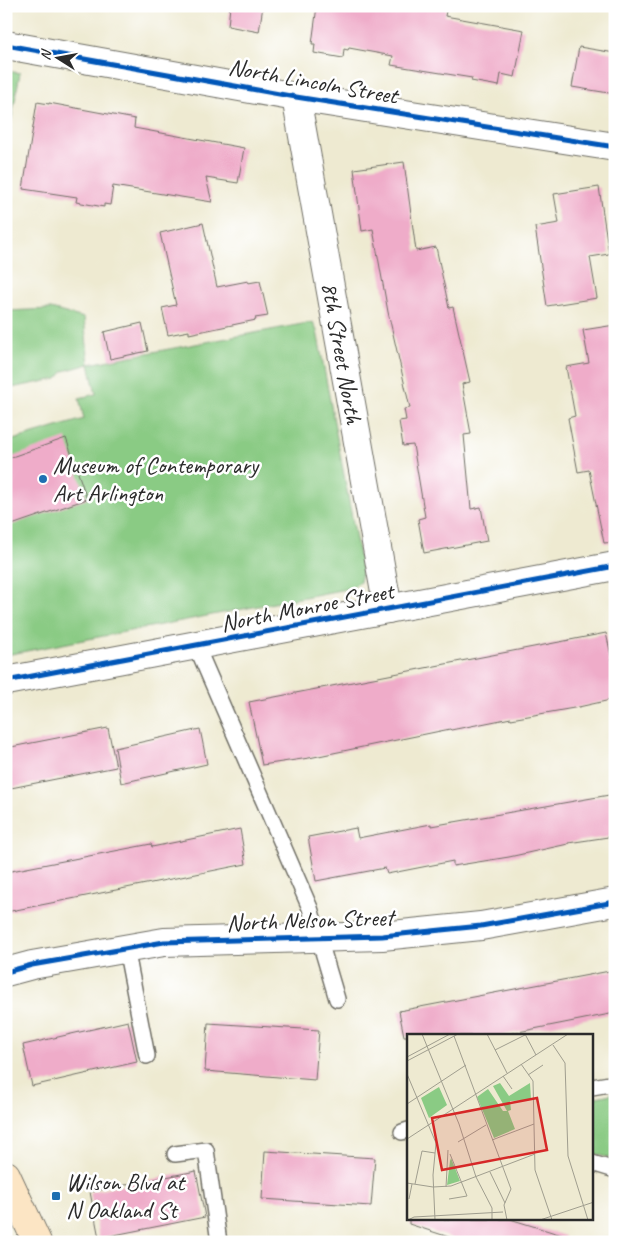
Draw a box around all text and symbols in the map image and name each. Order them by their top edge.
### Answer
north arrow [32,32,82,82]
text: N [37,47,55,61]
street label: North Lincoln Street [226,51,402,111]
street label: 8th Street North [315,280,369,427]
place label: Museum of Contemporary Art Arlington [53,450,260,508]
marker: Museum of Contemporary Art Arlington [37,473,49,485]
street label: North Monroe Street [218,575,398,638]
street label: North Nelson Street [226,902,397,938]
inset map [407,1034,594,1220]
place label: Wilson Blvd at N Oakland St [66,1167,186,1225]
marker: Wilson Blvd at N Oakland St [50,1190,62,1202]

